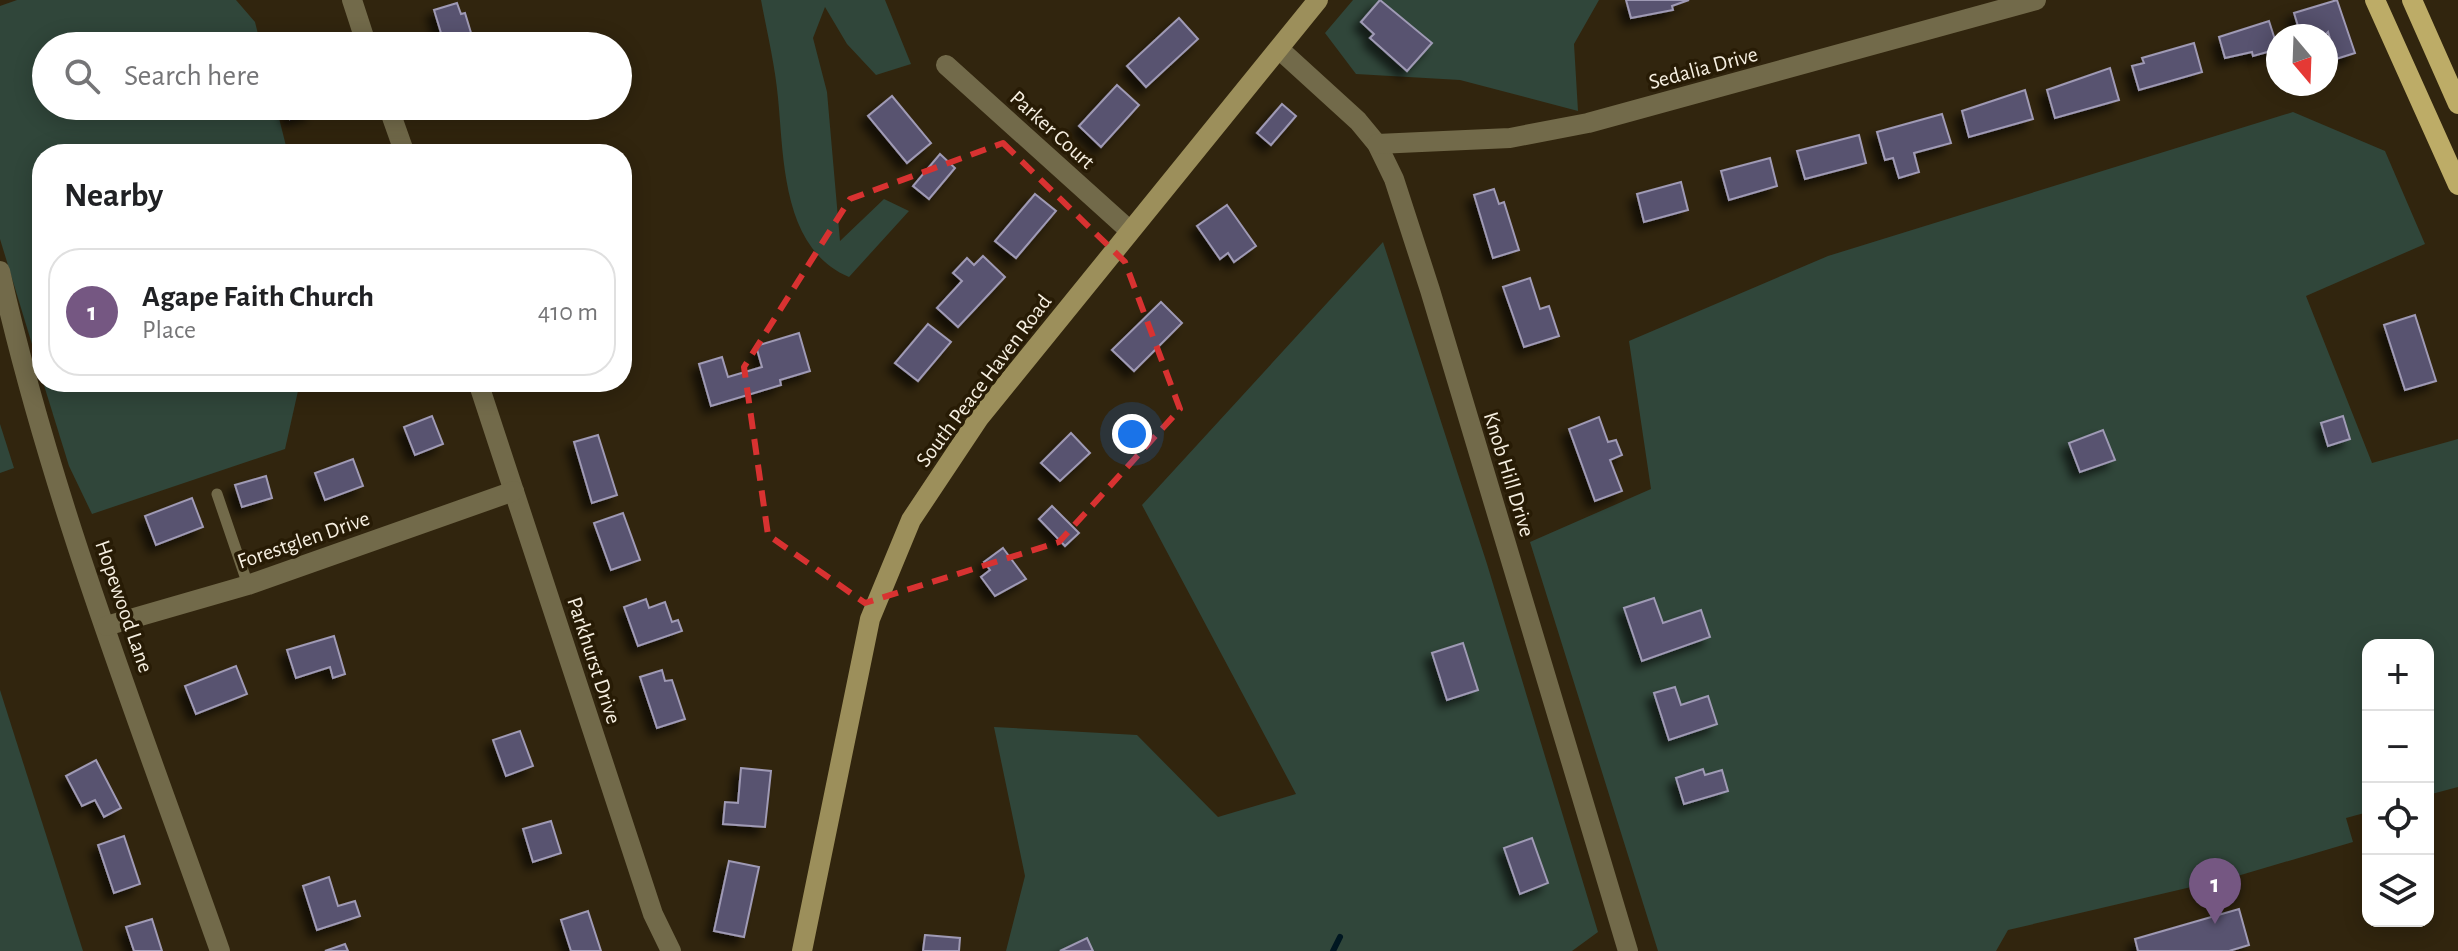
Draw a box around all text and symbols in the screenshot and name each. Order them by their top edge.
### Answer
north arrow [2266,24,2338,96]
search box [32,32,632,120]
street label: Sedalia Drive [1646,43,1760,93]
icon: search [60,54,104,98]
text: Search here [124,61,260,91]
street label: Parker Court [1006,86,1099,173]
text: Nearby [64,179,163,213]
text: Agape Faith Church [142,282,374,312]
street label: South Peace Haven Road [912,290,1056,471]
text: 1 [87,299,97,325]
text: 410 m [538,299,598,325]
text: Place [142,317,196,343]
street label: Knob Hill Drive [1480,409,1539,539]
your location [1112,414,1152,454]
street label: Forestglen Drive [234,507,372,573]
street label: Hopewood Lane [91,537,157,675]
street label: Parkhurst Drive [563,594,625,727]
map controls [2362,639,2434,927]
button: + [2362,639,2434,711]
button: − [2362,711,2434,783]
button: locate [2362,783,2434,855]
button: layers [2362,855,2434,927]
pin: 1 [2189,858,2241,924]

